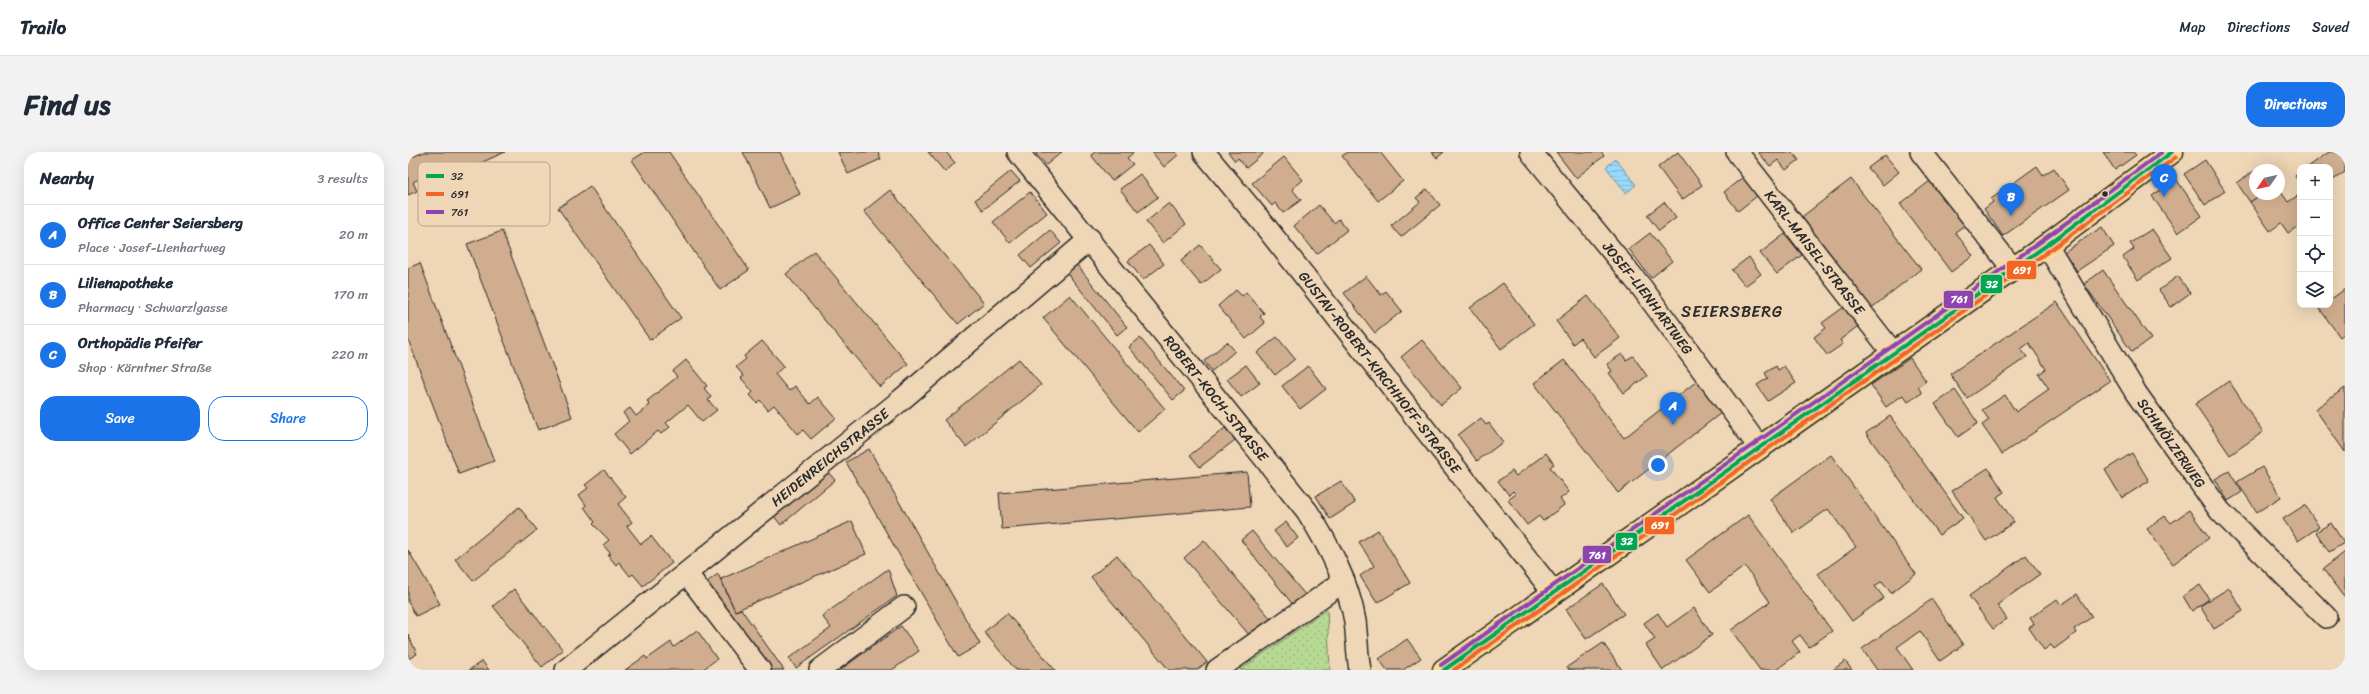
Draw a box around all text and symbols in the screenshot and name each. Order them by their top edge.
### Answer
text: Trailo [20,11,66,44]
text: Map [2179,15,2205,40]
text: Directions [2227,15,2290,40]
text: Saved [2312,15,2349,40]
text: Find us [24,80,111,129]
button: Directions [2246,82,2345,127]
legend [418,162,550,226]
text: Nearby [40,163,94,193]
pin: C [2151,164,2177,197]
north arrow [2249,164,2285,200]
map controls [2297,164,2333,308]
button: + [2297,164,2333,200]
text: 3 results [317,167,368,190]
text: 32 [451,167,464,186]
pin: B [1998,183,2024,216]
street label: KARL-MAISEL-STRASSE [1758,184,1872,321]
text: 691 [451,185,469,204]
unlabelled marker [2100,189,2110,199]
button: − [2297,200,2333,236]
text: 761 [451,203,469,222]
text: Office Center Seiersberg [78,210,243,236]
text: A [49,223,57,246]
text: 20 m [339,223,368,246]
street label: JOSEF-LIENHARTWEG [1595,235,1700,360]
text: Place · Josef-Lienhartweg [78,236,226,259]
button: locate [2297,236,2333,272]
line badge: 691 [2006,260,2037,280]
text: 691 [2012,261,2031,280]
street label: GUSTAV-ROBERT-KIRCHHOFF-STRASSE [1292,265,1469,480]
text: Lilienapotheke [78,270,173,296]
button: layers [2297,272,2333,308]
line badge: 32 [1980,274,2003,294]
text: 32 [1985,275,1999,294]
text: B [49,283,57,306]
text: 170 m [333,283,368,306]
line badge: 761 [1943,290,1974,309]
text: 761 [1950,290,1968,309]
text: Pharmacy · Schwarzlgasse [78,296,227,319]
district label: SEIERSBERG [1681,297,1783,326]
street label: ROBERT-KOCH-STRASSE [1157,329,1276,468]
text: Orthopädie Pfeifer [78,330,202,356]
text: C [49,343,57,366]
text: 220 m [331,343,368,366]
text: Shop · Kärntner Straße [78,356,212,379]
pin: A [1660,392,1686,425]
street label: SCHMÖLZERWEG [2131,392,2213,494]
button: Save [40,396,200,441]
button: Share [208,396,368,441]
street label: HEIDENREICHSTRASSE [765,401,896,513]
your location [1648,455,1668,475]
line badge: 691 [1644,516,1675,535]
text: 691 [1650,516,1669,535]
line badge: 32 [1615,532,1638,551]
text: 32 [1620,532,1634,551]
line badge: 761 [1582,545,1612,564]
text: 761 [1588,546,1606,565]

